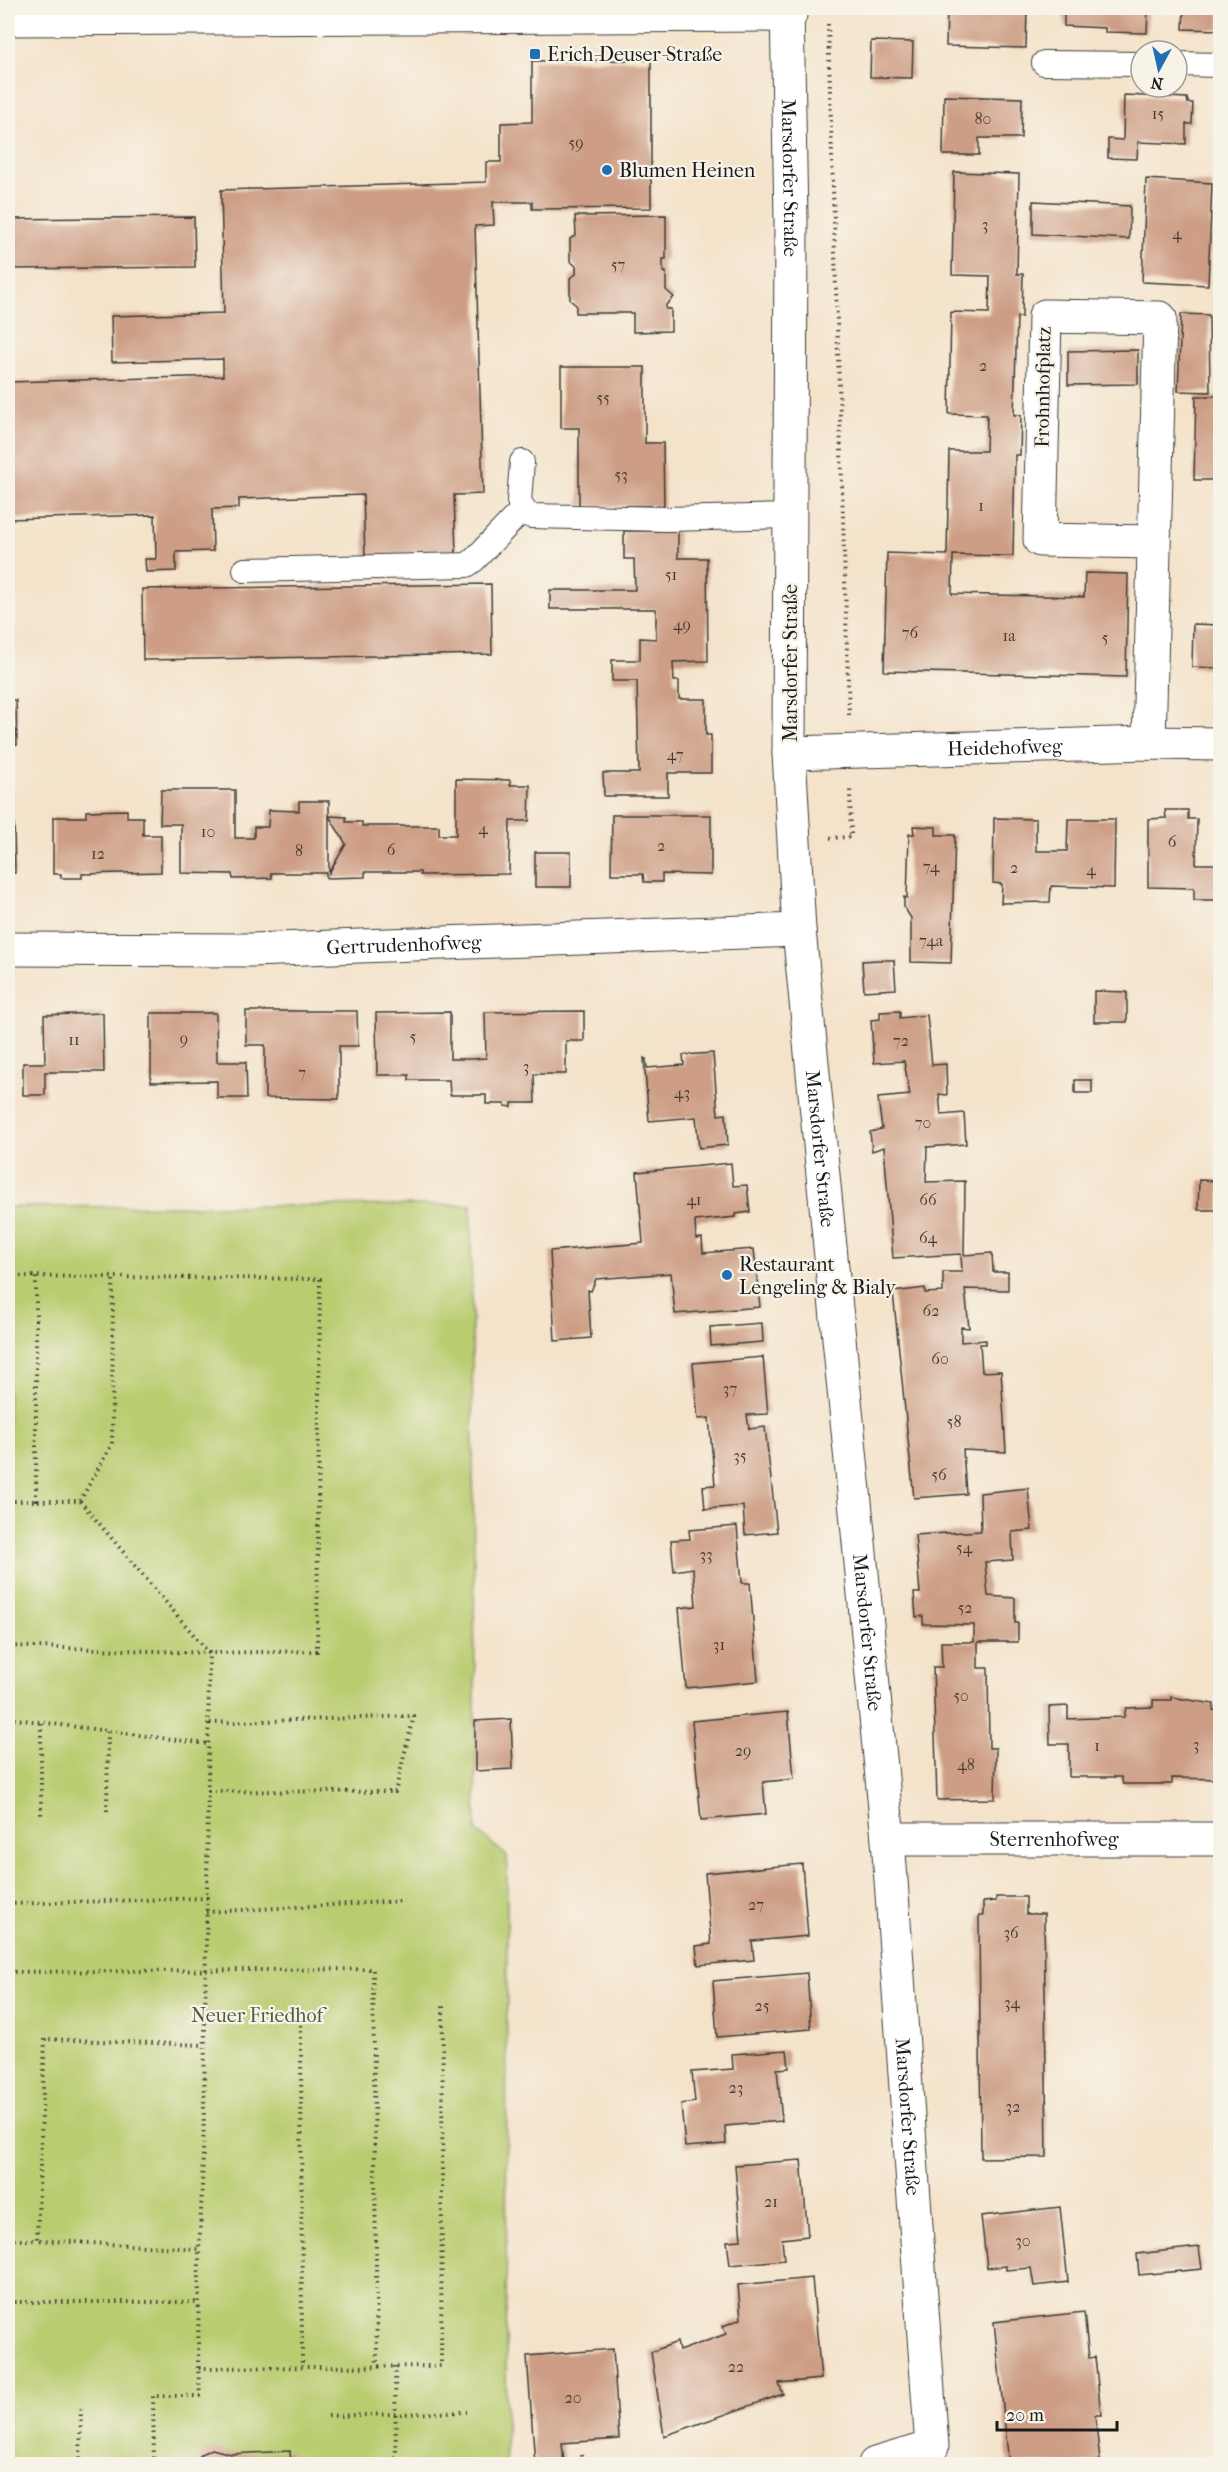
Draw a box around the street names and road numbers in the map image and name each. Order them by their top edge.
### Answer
street label: Marsdorfer Straße [777,99,803,257]
street label: Frohnhofplatz [1030,326,1056,448]
street label: Marsdorfer Straße [779,584,802,742]
street label: Heidehofweg [947,734,1063,760]
street label: Gertrudenhofweg [326,930,482,959]
street label: Marsdorfer Straße [801,1069,840,1228]
street label: Marsdorfer Straße [849,1553,887,1712]
street label: Sterrenhofweg [990,1828,1119,1851]
street label: Marsdorfer Straße [891,2037,925,2196]

